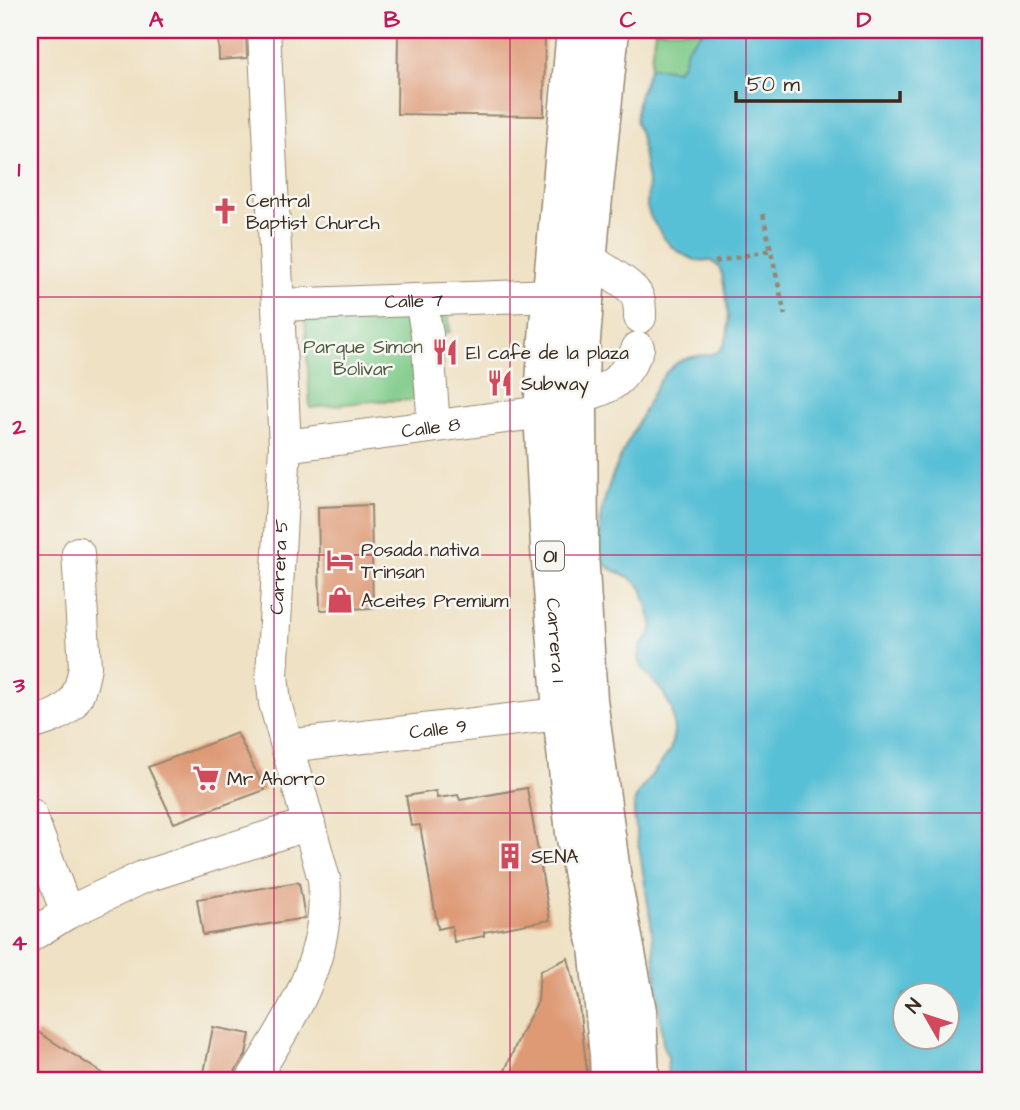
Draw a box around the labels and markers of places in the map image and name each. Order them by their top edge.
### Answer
place label: Central Baptist Church [246,188,380,237]
church icon: Central Baptist Church [210,196,240,226]
restaurant icon: El cafe de la plaza [430,337,460,367]
place label: El cafe de la plaza [466,340,629,367]
restaurant icon: Subway [485,368,515,398]
place label: Subway [521,371,590,399]
place label: Posada nativa Trinsan [361,537,480,586]
hotel icon: Posada nativa Trinsan [325,545,355,575]
shop icon: Aceites Premium [325,585,355,615]
place label: Aceites Premium [361,588,509,615]
supermarket icon: Mr Ahorro [191,763,221,793]
place label: Mr Ahorro [227,766,325,793]
building icon: SENA [495,841,525,871]
place label: SENA [531,844,579,871]

